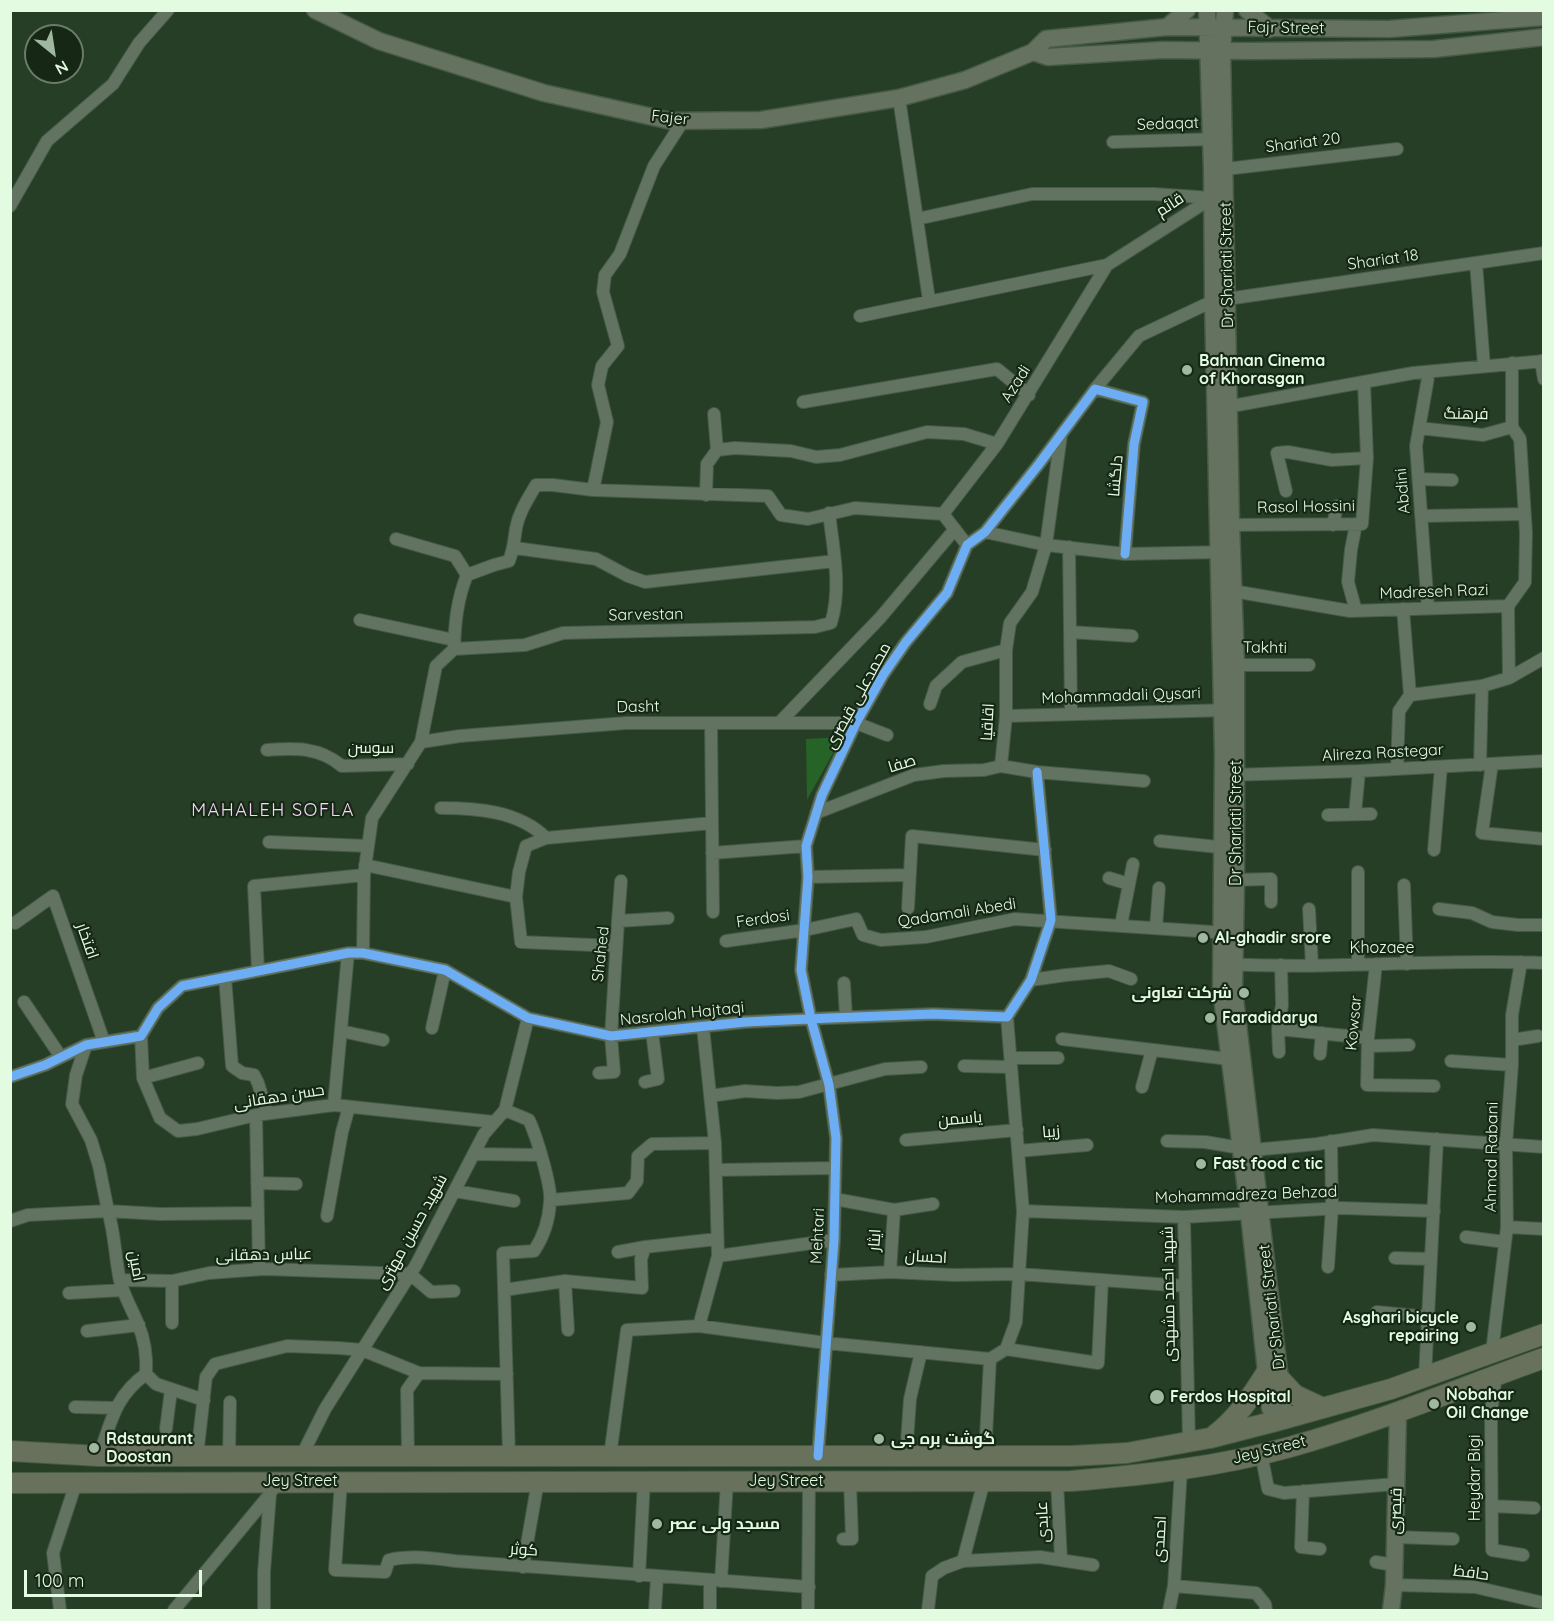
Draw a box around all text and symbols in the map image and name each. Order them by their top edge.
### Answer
street label: Fajr Street [1247,18,1325,38]
north arrow [24,24,84,84]
text: N [52,56,72,79]
street label: Fajer [650,106,690,130]
street label: Sedaqat [1137,113,1199,135]
street label: Shariat 20 [1264,129,1342,157]
street label: قائم [1153,189,1187,221]
street label: Dr Shariati Street [1216,202,1238,328]
street label: Shariat 18 [1346,246,1420,274]
place label: Bahman Cinema of Khorasgan [1199,351,1325,389]
street label: Azadi [997,362,1035,406]
marker: Bahman Cinema of Khorasgan [1180,363,1194,377]
street label: فرهنگ [1443,404,1489,424]
street label: دلگشا [1105,454,1127,498]
street label: Abdini [1391,467,1415,515]
street label: Rasol Hossini [1257,497,1355,517]
street label: Madreseh Razi [1379,581,1489,603]
street label: Sarvestan [608,605,684,625]
street label: Takhti [1243,638,1287,658]
street label: محمدعلی قیصری [821,639,895,753]
street label: Mohammadali Qysari [1041,684,1201,708]
street label: Dasht [616,697,660,717]
street label: اقاقیا [977,703,999,741]
street label: سوسن [348,738,394,758]
street label: Alireza Rastegar [1322,740,1444,766]
street label: صفا [886,751,918,777]
street label: Dr Shariati Street [1226,760,1246,886]
district label: MAHALEH SOFLA [191,800,355,822]
street label: Qadamali Abedi [897,894,1017,932]
street label: Ferdosi [735,906,791,932]
street label: افتخار [72,920,102,962]
street label: Shahed [589,925,613,983]
place label: Al-ghadir srore [1215,928,1331,948]
marker: Al-ghadir srore [1196,931,1210,945]
street label: Khozaee [1350,938,1414,958]
place label: شرکت تعاونی [1132,983,1232,1003]
marker: شرکت تعاونی [1237,986,1251,1000]
street label: Kowsar [1342,994,1366,1052]
street label: Nasrolah Hajtaqi [619,998,745,1030]
place label: Faradidarya [1222,1008,1318,1028]
marker: Faradidarya [1203,1011,1217,1025]
street label: حسن دهقانی [232,1080,326,1114]
street label: Ahmad Rabani [1481,1102,1503,1212]
street label: یاسمن [937,1108,983,1130]
street label: زیبا [1041,1122,1061,1142]
place label: Fast food c tic [1213,1154,1323,1174]
marker: Fast food c tic [1194,1157,1208,1171]
street label: شهید حسین مهتری [372,1171,452,1293]
street label: Mohammadreza Behzad [1155,1182,1337,1208]
street label: Mehtari [807,1208,829,1264]
street label: شهید احمد مشهدی [1158,1226,1180,1362]
street label: ایثار [865,1228,885,1252]
street label: Dr Shariati Street [1255,1243,1289,1371]
street label: عباس دهقانی [216,1245,312,1265]
street label: احسان [904,1246,948,1268]
street label: امین [124,1249,148,1283]
place label: Asghari bicycle repairing [1343,1308,1459,1346]
marker: Asghari bicycle repairing [1464,1320,1478,1334]
place label: Nobahar Oil Change [1446,1385,1529,1423]
place label: Ferdos Hospital [1170,1387,1291,1407]
marker: Ferdos Hospital [1148,1388,1166,1406]
marker: Nobahar Oil Change [1427,1397,1441,1411]
place label: Rdstaurant Doostan [106,1429,193,1467]
place label: گوشت بره جی [891,1429,995,1449]
marker: گوشت بره جی [872,1432,886,1446]
street label: Jey Street [1230,1432,1308,1468]
street label: Heydar Bigi [1465,1435,1485,1521]
marker: Rdstaurant Doostan [87,1441,101,1455]
street label: Jey Street [262,1471,338,1491]
street label: Jey Street [748,1471,824,1491]
street label: قیصری [1386,1487,1406,1535]
street label: عابدی [1032,1501,1054,1543]
place label: مسجد ولی عصر [669,1514,780,1534]
street label: احمدی [1149,1515,1171,1563]
marker: مسجد ولی عصر [650,1517,664,1531]
street label: کوثر [509,1539,539,1561]
scale bar [27,1558,206,1596]
street label: حافظ [1452,1561,1490,1585]
text: 100 m [35,1569,84,1592]

